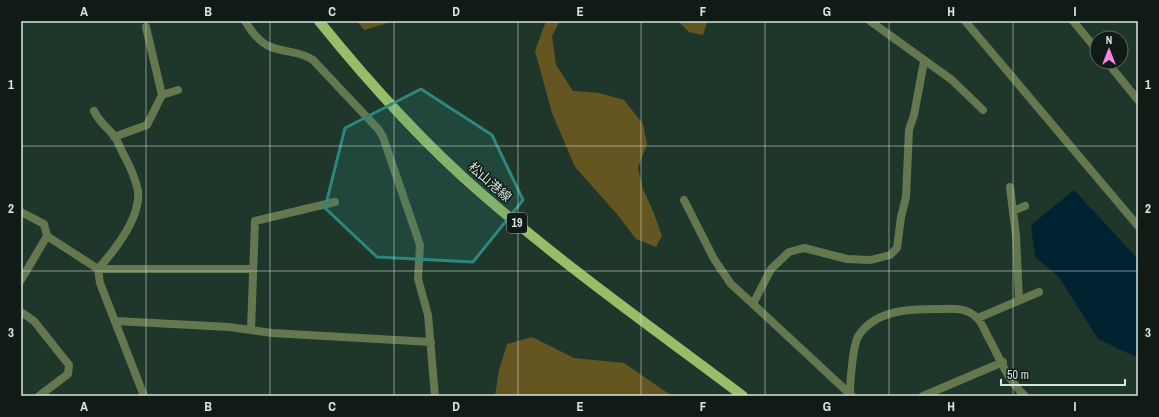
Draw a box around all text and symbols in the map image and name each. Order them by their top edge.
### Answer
text: A [80,3,88,20]
text: B [204,3,212,20]
text: C [328,3,336,20]
text: D [452,3,460,20]
text: E [576,3,584,20]
text: F [700,3,707,20]
text: G [823,3,831,20]
text: H [947,3,955,20]
text: I [1074,3,1077,20]
north arrow [1089,30,1129,70]
text: N [1106,33,1112,47]
text: 1 [8,76,14,93]
text: 1 [1145,76,1151,93]
street label: 松山港線 [465,159,515,205]
text: 2 [8,200,14,217]
text: 2 [1145,200,1151,217]
road number: 19 [507,213,527,233]
text: 3 [8,324,14,341]
text: 3 [1145,324,1151,341]
scale bar [1001,361,1125,387]
text: 50 m [1007,367,1029,383]
text: A [80,398,88,415]
text: B [204,398,212,415]
text: C [328,398,336,415]
text: D [452,398,460,415]
text: E [576,398,584,415]
text: F [700,398,707,415]
text: G [823,398,831,415]
text: H [947,398,955,415]
text: I [1074,398,1077,415]

